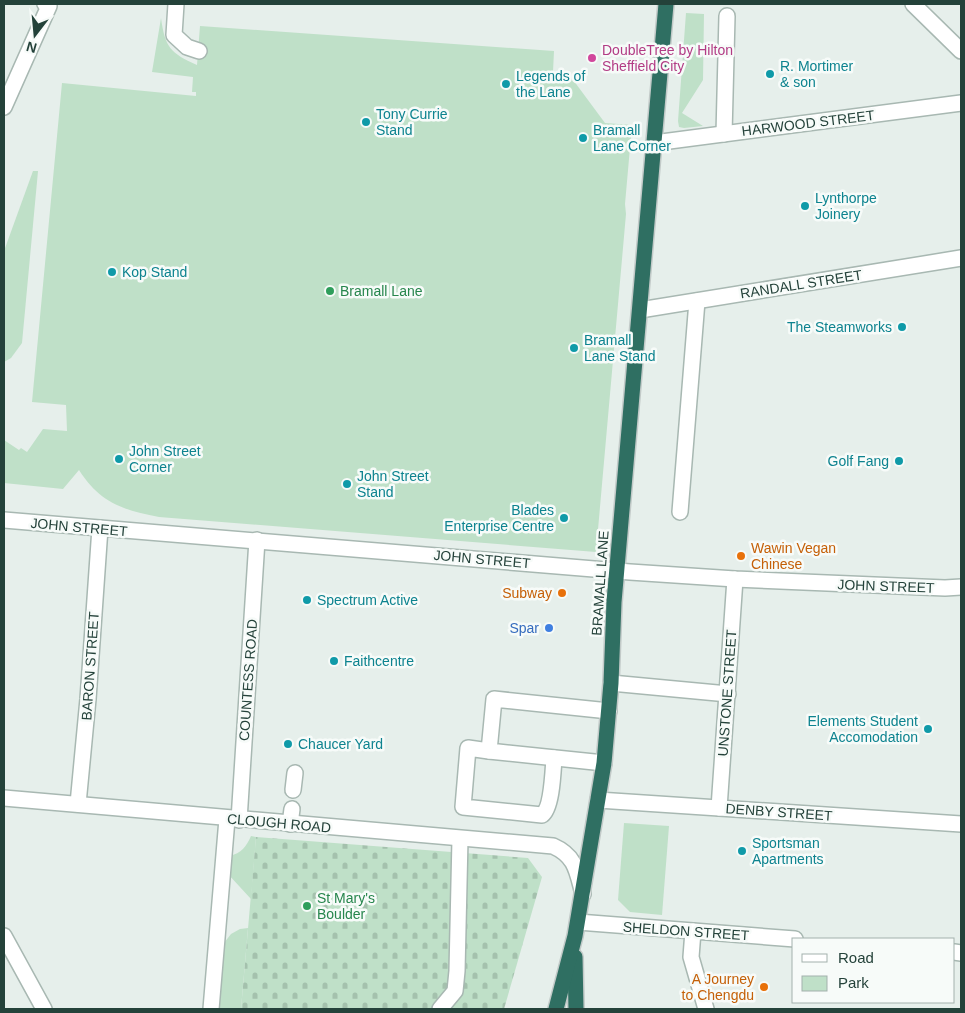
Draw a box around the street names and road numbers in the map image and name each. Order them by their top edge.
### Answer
street label: HARWOOD STREET [741,107,876,139]
street label: RANDALL STREET [739,266,864,302]
street label: JOHN STREET [30,515,129,539]
street label: BRAMALL LANE [588,530,612,636]
street label: JOHN STREET [433,547,532,571]
street label: JOHN STREET [837,576,935,596]
street label: BARON STREET [78,611,102,721]
street label: COUNTESS ROAD [236,619,260,741]
street label: UNSTONE STREET [715,628,739,757]
street label: DENBY STREET [725,800,833,824]
street label: CLOUGH ROAD [226,810,332,836]
street label: SHELDON STREET [622,919,750,943]

